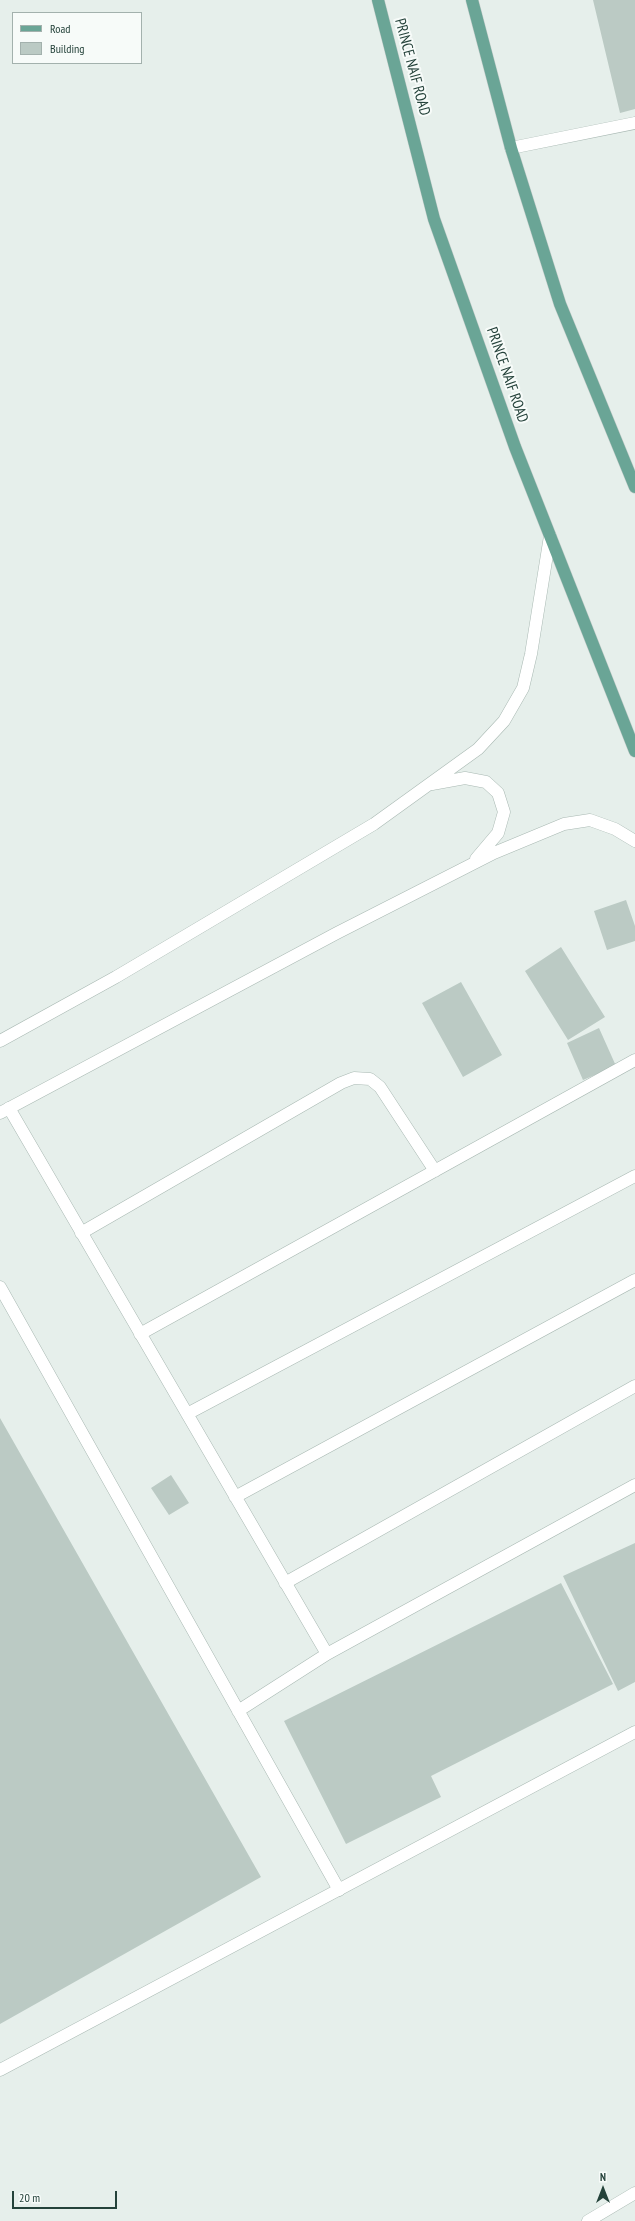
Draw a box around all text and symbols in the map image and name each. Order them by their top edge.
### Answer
legend [12,12,142,64]
street label: PRINCE NAIF ROAD [390,17,434,117]
text: Road [50,21,70,36]
text: Building [50,41,85,56]
street label: PRINCE NAIF ROAD [482,325,532,425]
north arrow [583,2169,623,2209]
text: N [600,2170,606,2184]
scale bar [14,2183,119,2209]
text: 20 m [19,2190,40,2205]

